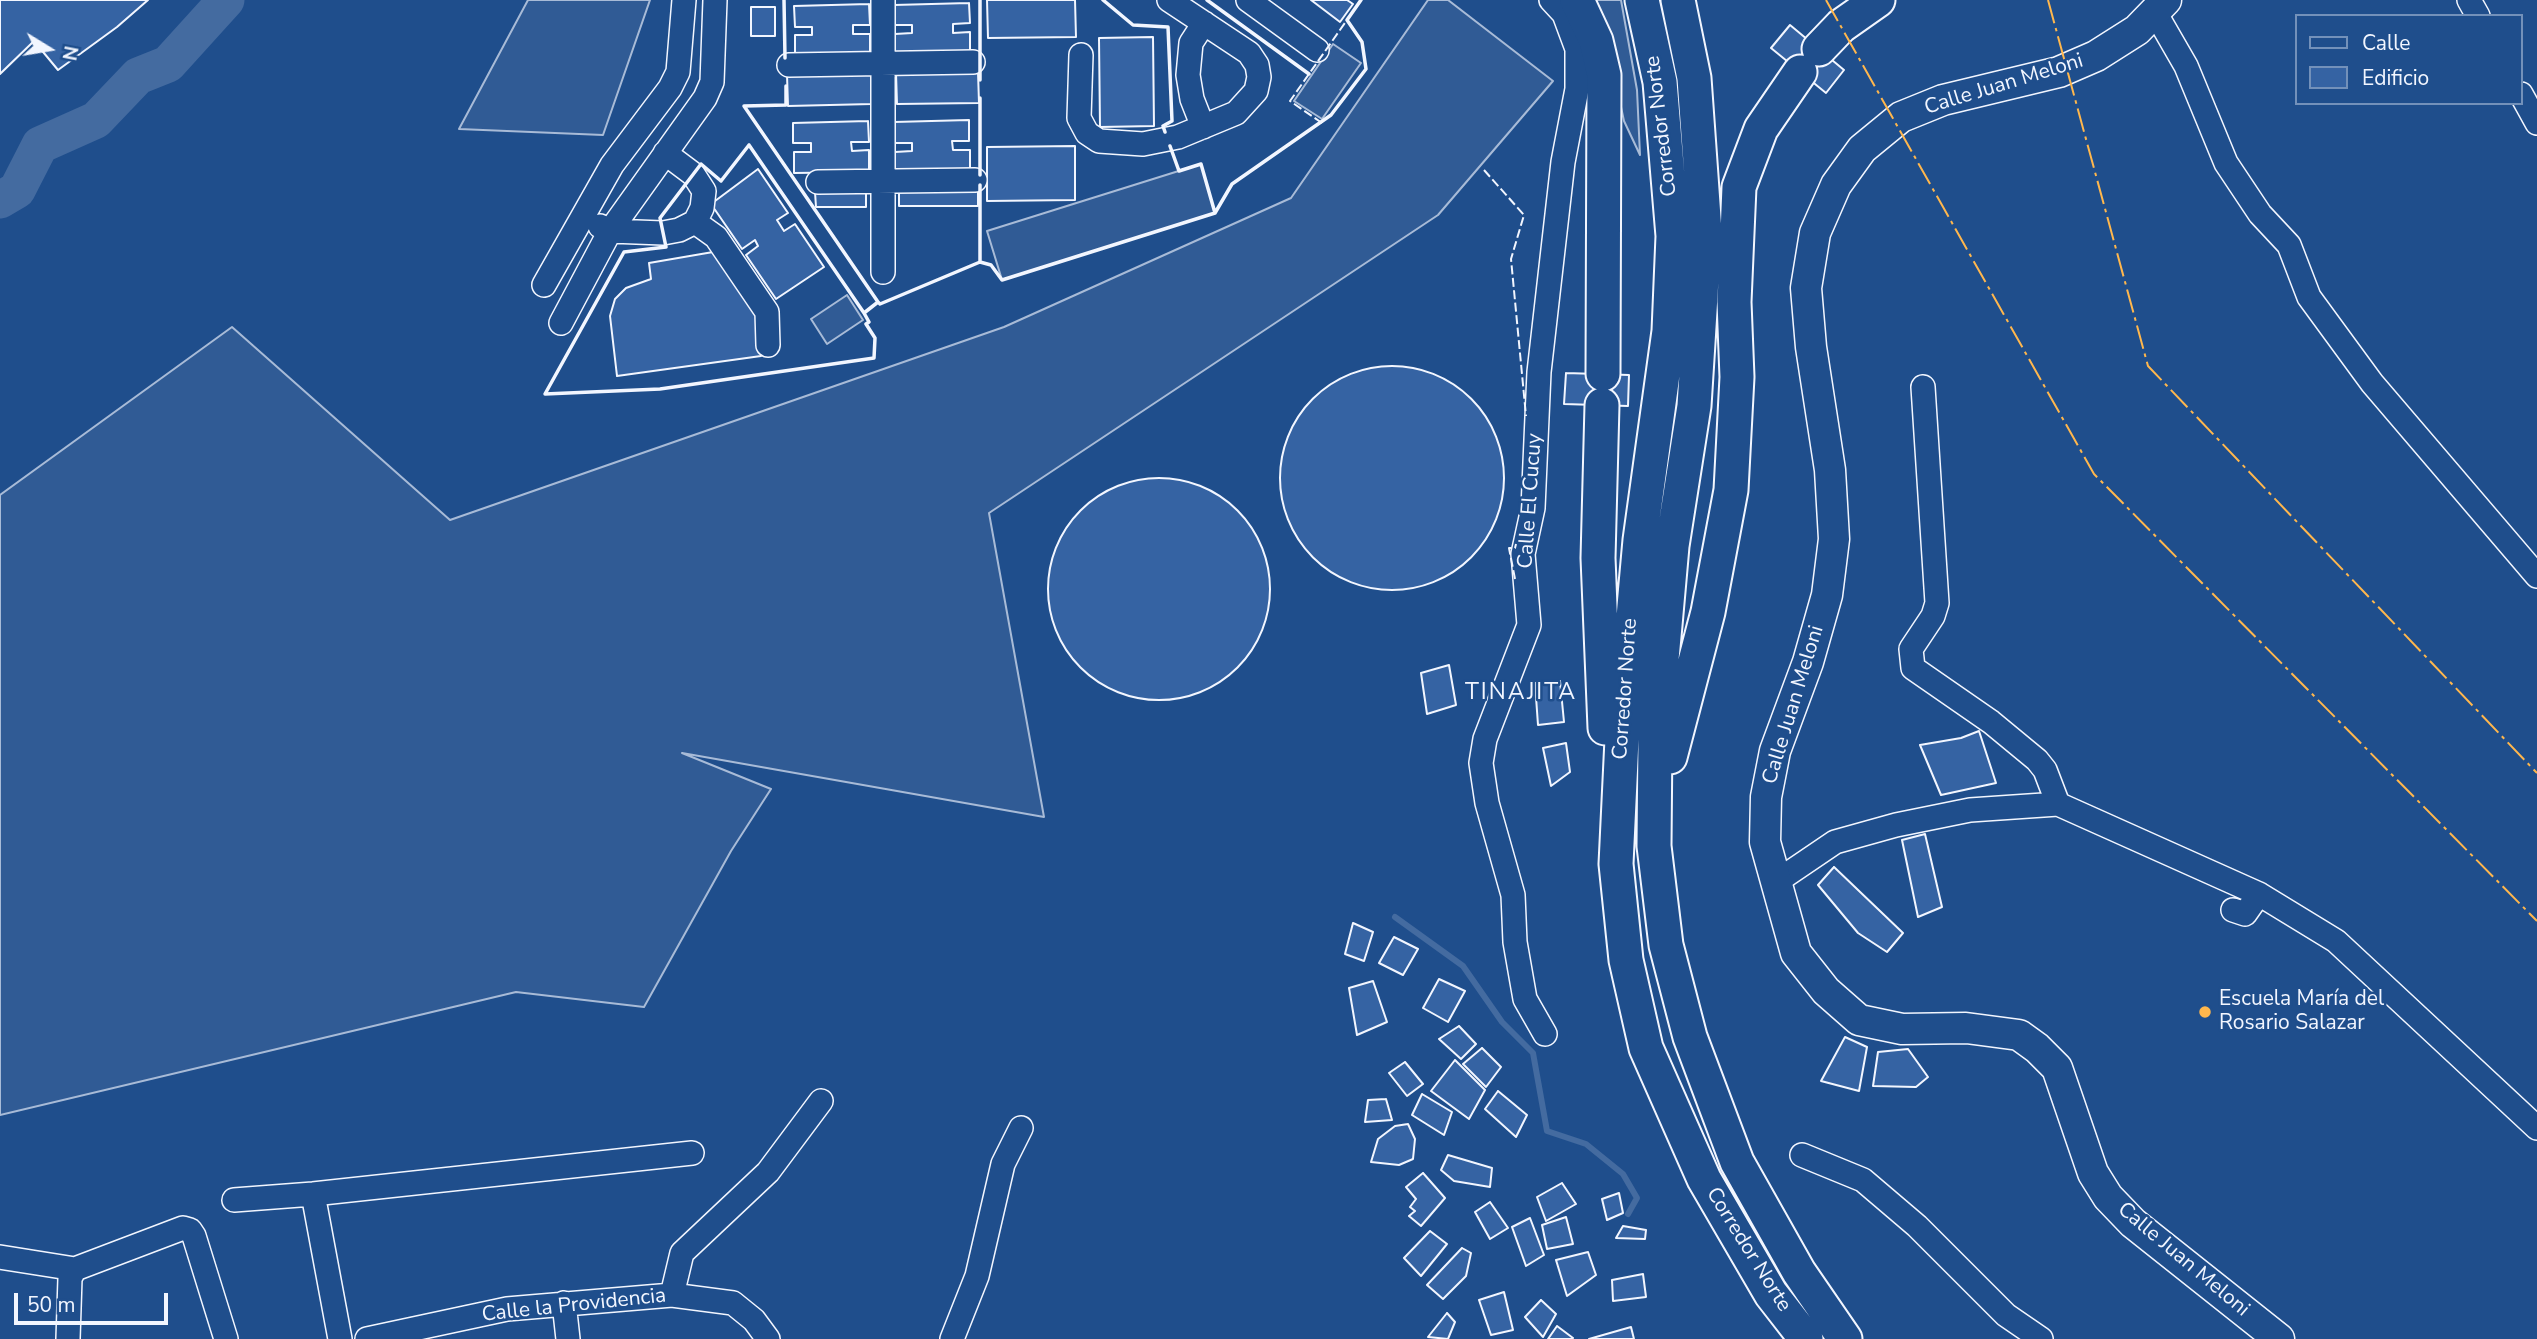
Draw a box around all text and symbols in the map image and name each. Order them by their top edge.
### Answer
north arrow [14,14,84,84]
legend [2296,14,2523,105]
text: Calle [2362,29,2410,57]
text: N [55,44,84,62]
street label: Calle Juan Meloni [1922,49,2086,121]
street label: Corredor Norte [1641,54,1683,198]
text: Edificio [2362,64,2429,92]
street label: Calle El Cucuy [1514,432,1548,570]
street label: Corredor Norte [1608,617,1644,761]
street label: Calle Juan Meloni [1758,623,1830,787]
district label: TINAJITA [1466,679,1576,707]
place label: Escuela María del Rosario Salazar [2219,987,2384,1037]
marker: Escuela María del Rosario Salazar [2197,1004,2213,1020]
street label: Corredor Norte [1700,1183,1796,1317]
street label: Calle Juan Meloni [2112,1197,2254,1323]
scale bar [18,1280,172,1324]
street label: Calle la Providencia [481,1284,667,1328]
text: 50 m [27,1291,76,1319]

